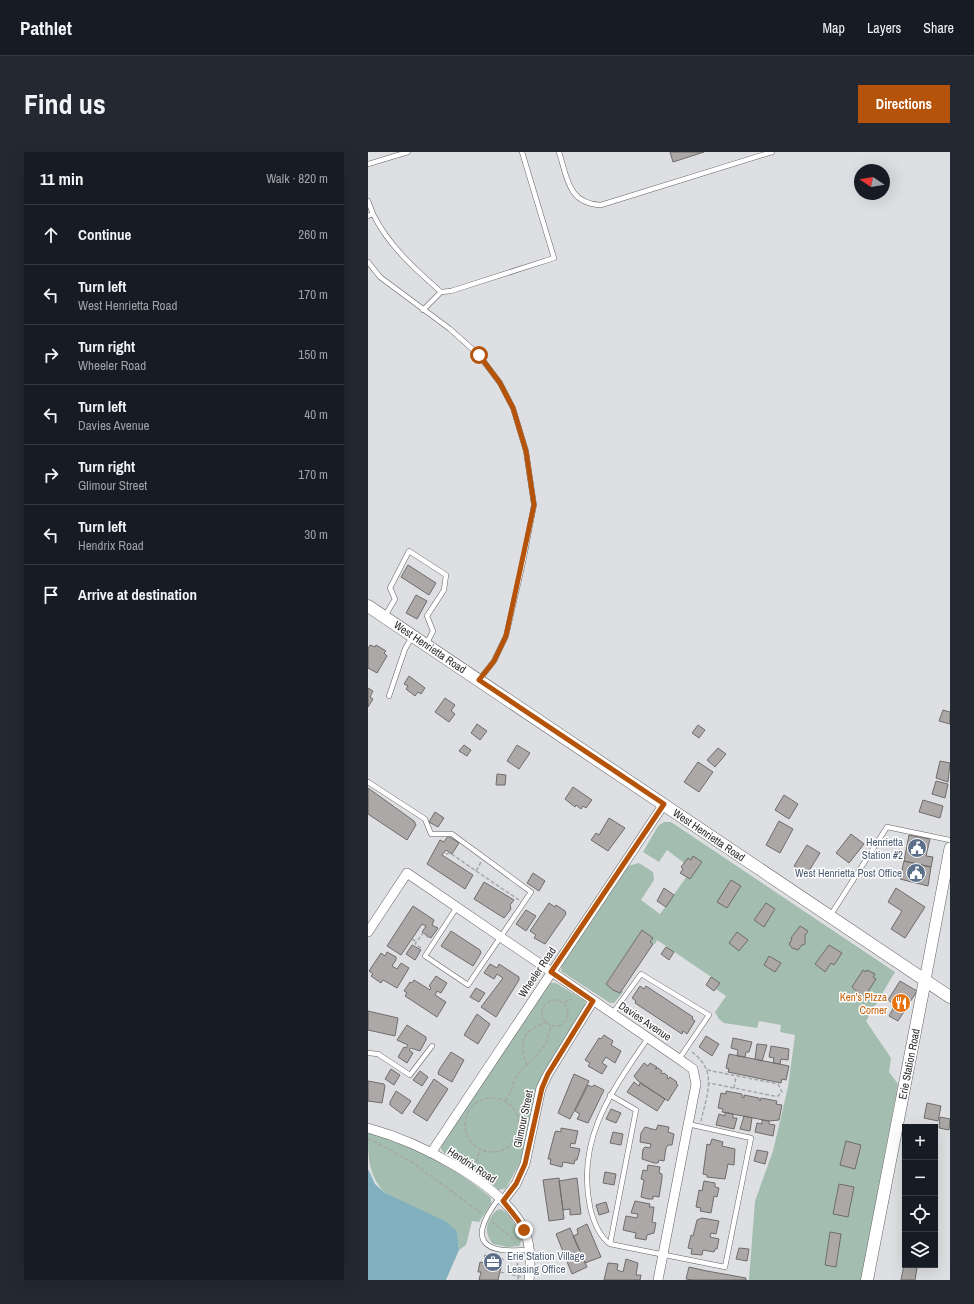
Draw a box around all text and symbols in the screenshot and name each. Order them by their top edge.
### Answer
text: Pathlet [20,15,72,41]
text: Map [823,19,845,37]
text: Layers [867,19,901,37]
text: Share [923,19,954,37]
text: Find us [24,85,106,123]
button: Directions [858,85,950,123]
north arrow [854,164,890,200]
text: 11 min [40,167,83,190]
text: Walk · 820 m [266,170,328,187]
icon: ahead [40,224,62,246]
text: Continue [78,224,131,245]
text: 260 m [298,226,328,243]
text: Turn left [78,276,126,297]
icon: left [40,284,62,306]
text: 170 m [298,286,328,303]
text: West Henrietta Road [78,297,177,314]
text: Turn right [78,336,135,357]
icon: right [40,344,62,366]
text: 150 m [298,346,328,363]
route start [470,346,488,364]
text: Wheeler Road [78,357,146,374]
text: Turn left [78,396,126,417]
icon: left [40,404,62,426]
text: 40 m [304,406,328,423]
text: Davies Avenue [78,417,150,434]
text: Turn right [78,456,135,477]
icon: right [40,464,62,486]
text: 170 m [298,466,328,483]
text: Glimour Street [78,477,147,494]
text: Turn left [78,516,126,537]
icon: left [40,524,62,546]
text: 30 m [304,526,328,543]
text: Hendrix Road [78,537,144,554]
icon: arrive [40,584,62,606]
text: Arrive at destination [78,584,197,605]
street label: West Henrietta Road [391,618,469,676]
street label: West Henrietta Road [670,806,748,864]
place label: Henrietta Station #2 [862,835,903,862]
public building icon: Henrietta Station #2 [906,837,928,859]
public building icon: West Henrietta Post Office [905,862,927,884]
place label: West Henrietta Post Office [795,866,902,880]
street label: Wheeler Road [515,944,559,1000]
place label: Ken's PIzza Corner [840,990,887,1017]
restaurant icon: Ken's PIzza Corner [890,992,912,1014]
street label: Davies Avenue [616,998,674,1044]
street label: Erie Station Road [895,1027,923,1101]
street label: Glimour Street [510,1088,536,1149]
map controls [902,1124,938,1268]
button: + [902,1124,938,1160]
street label: Hendrix Road [445,1144,499,1186]
button: − [902,1160,938,1196]
button: locate [902,1196,938,1232]
route end [515,1221,533,1239]
button: layers [902,1232,938,1268]
place label: Erie Station Village Leasing Office [507,1249,585,1276]
office icon: Erie Station Village Leasing Office [482,1251,504,1273]

